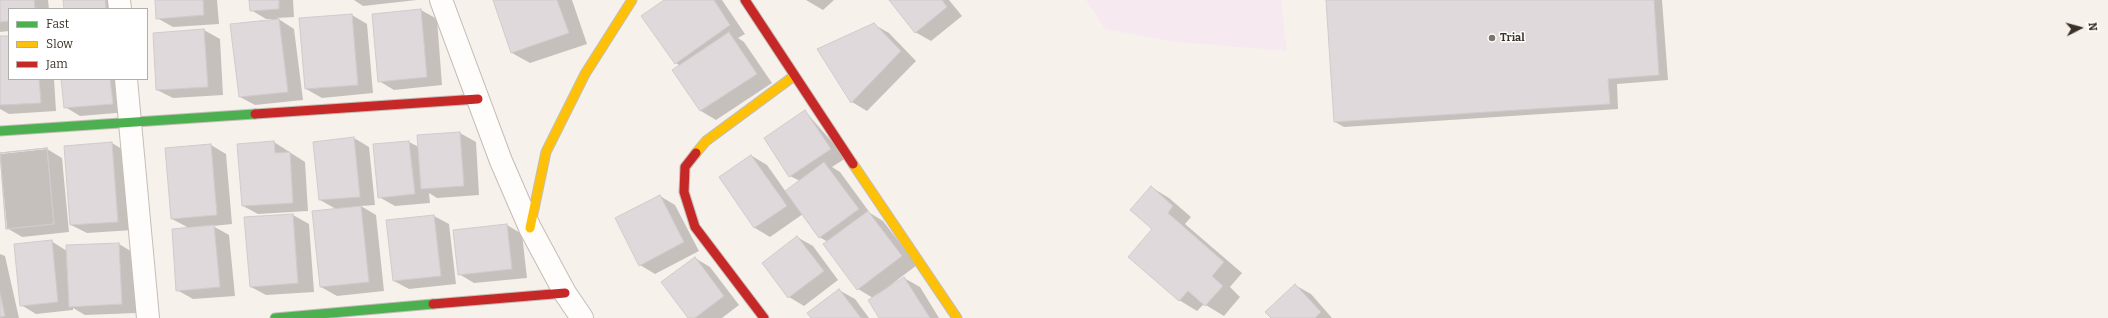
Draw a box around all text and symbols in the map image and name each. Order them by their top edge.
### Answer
legend [8,8,148,80]
north arrow [2060,8,2100,48]
text: Fast [46,17,69,31]
text: N [2086,22,2099,32]
place label: Trial [1500,31,1525,45]
marker: Trial [1487,33,1497,43]
text: Slow [46,37,73,51]
text: Jam [46,57,68,71]

